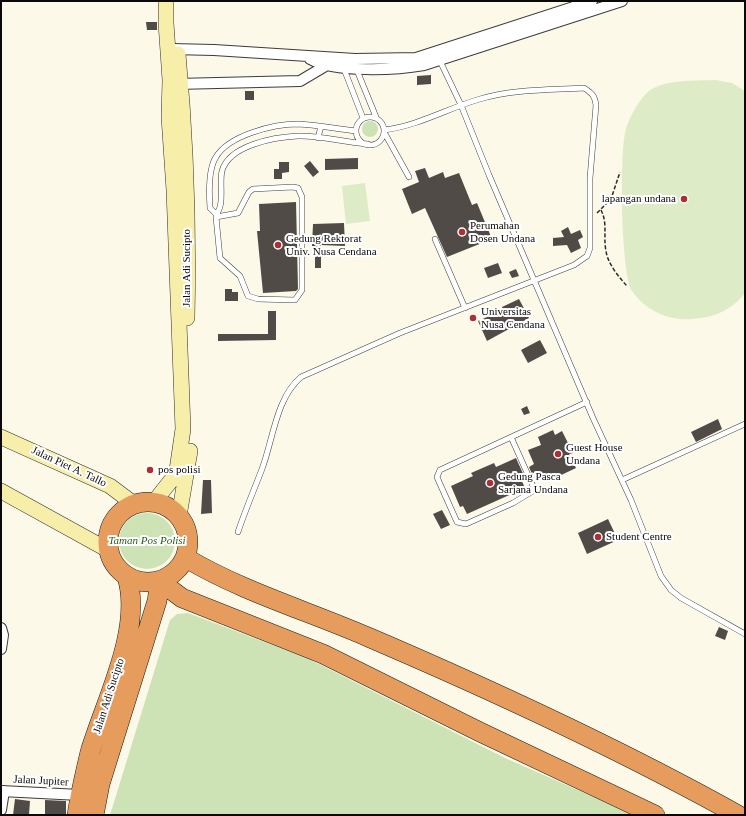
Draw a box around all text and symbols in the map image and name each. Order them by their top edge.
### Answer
place label: lapangan undana [602,192,676,206]
marker: lapangan undana [679,194,689,204]
place label: Perumahan Dosen Undana [470,219,535,245]
marker: Perumahan Dosen Undana [457,227,467,237]
street label: Jalan Adi Sucipto [180,229,194,307]
place label: Gedung Rektorat Univ. Nusa Cendana [286,232,377,258]
marker: Gedung Rektorat Univ. Nusa Cendana [273,240,283,250]
place label: Universitas Nusa Cendana [481,305,545,331]
marker: Universitas Nusa Cendana [468,313,478,323]
place label: Guest House Undana [566,441,623,467]
street label: Jalan Piet A. Tallo [29,444,109,490]
marker: Guest House Undana [553,449,563,459]
place label: pos polisi [158,463,200,477]
marker: pos polisi [145,465,155,475]
place label: Gedung Pasca Sarjana Undana [498,470,568,496]
marker: Gedung Pasca Sarjana Undana [485,478,495,488]
place label: Student Centre [606,530,672,544]
marker: Student Centre [593,532,603,542]
park label: Taman Pos Polisi [108,534,186,548]
street label: Jalan Adi Sucipto [91,657,127,735]
street label: Jalan Jupiter [13,773,69,789]

